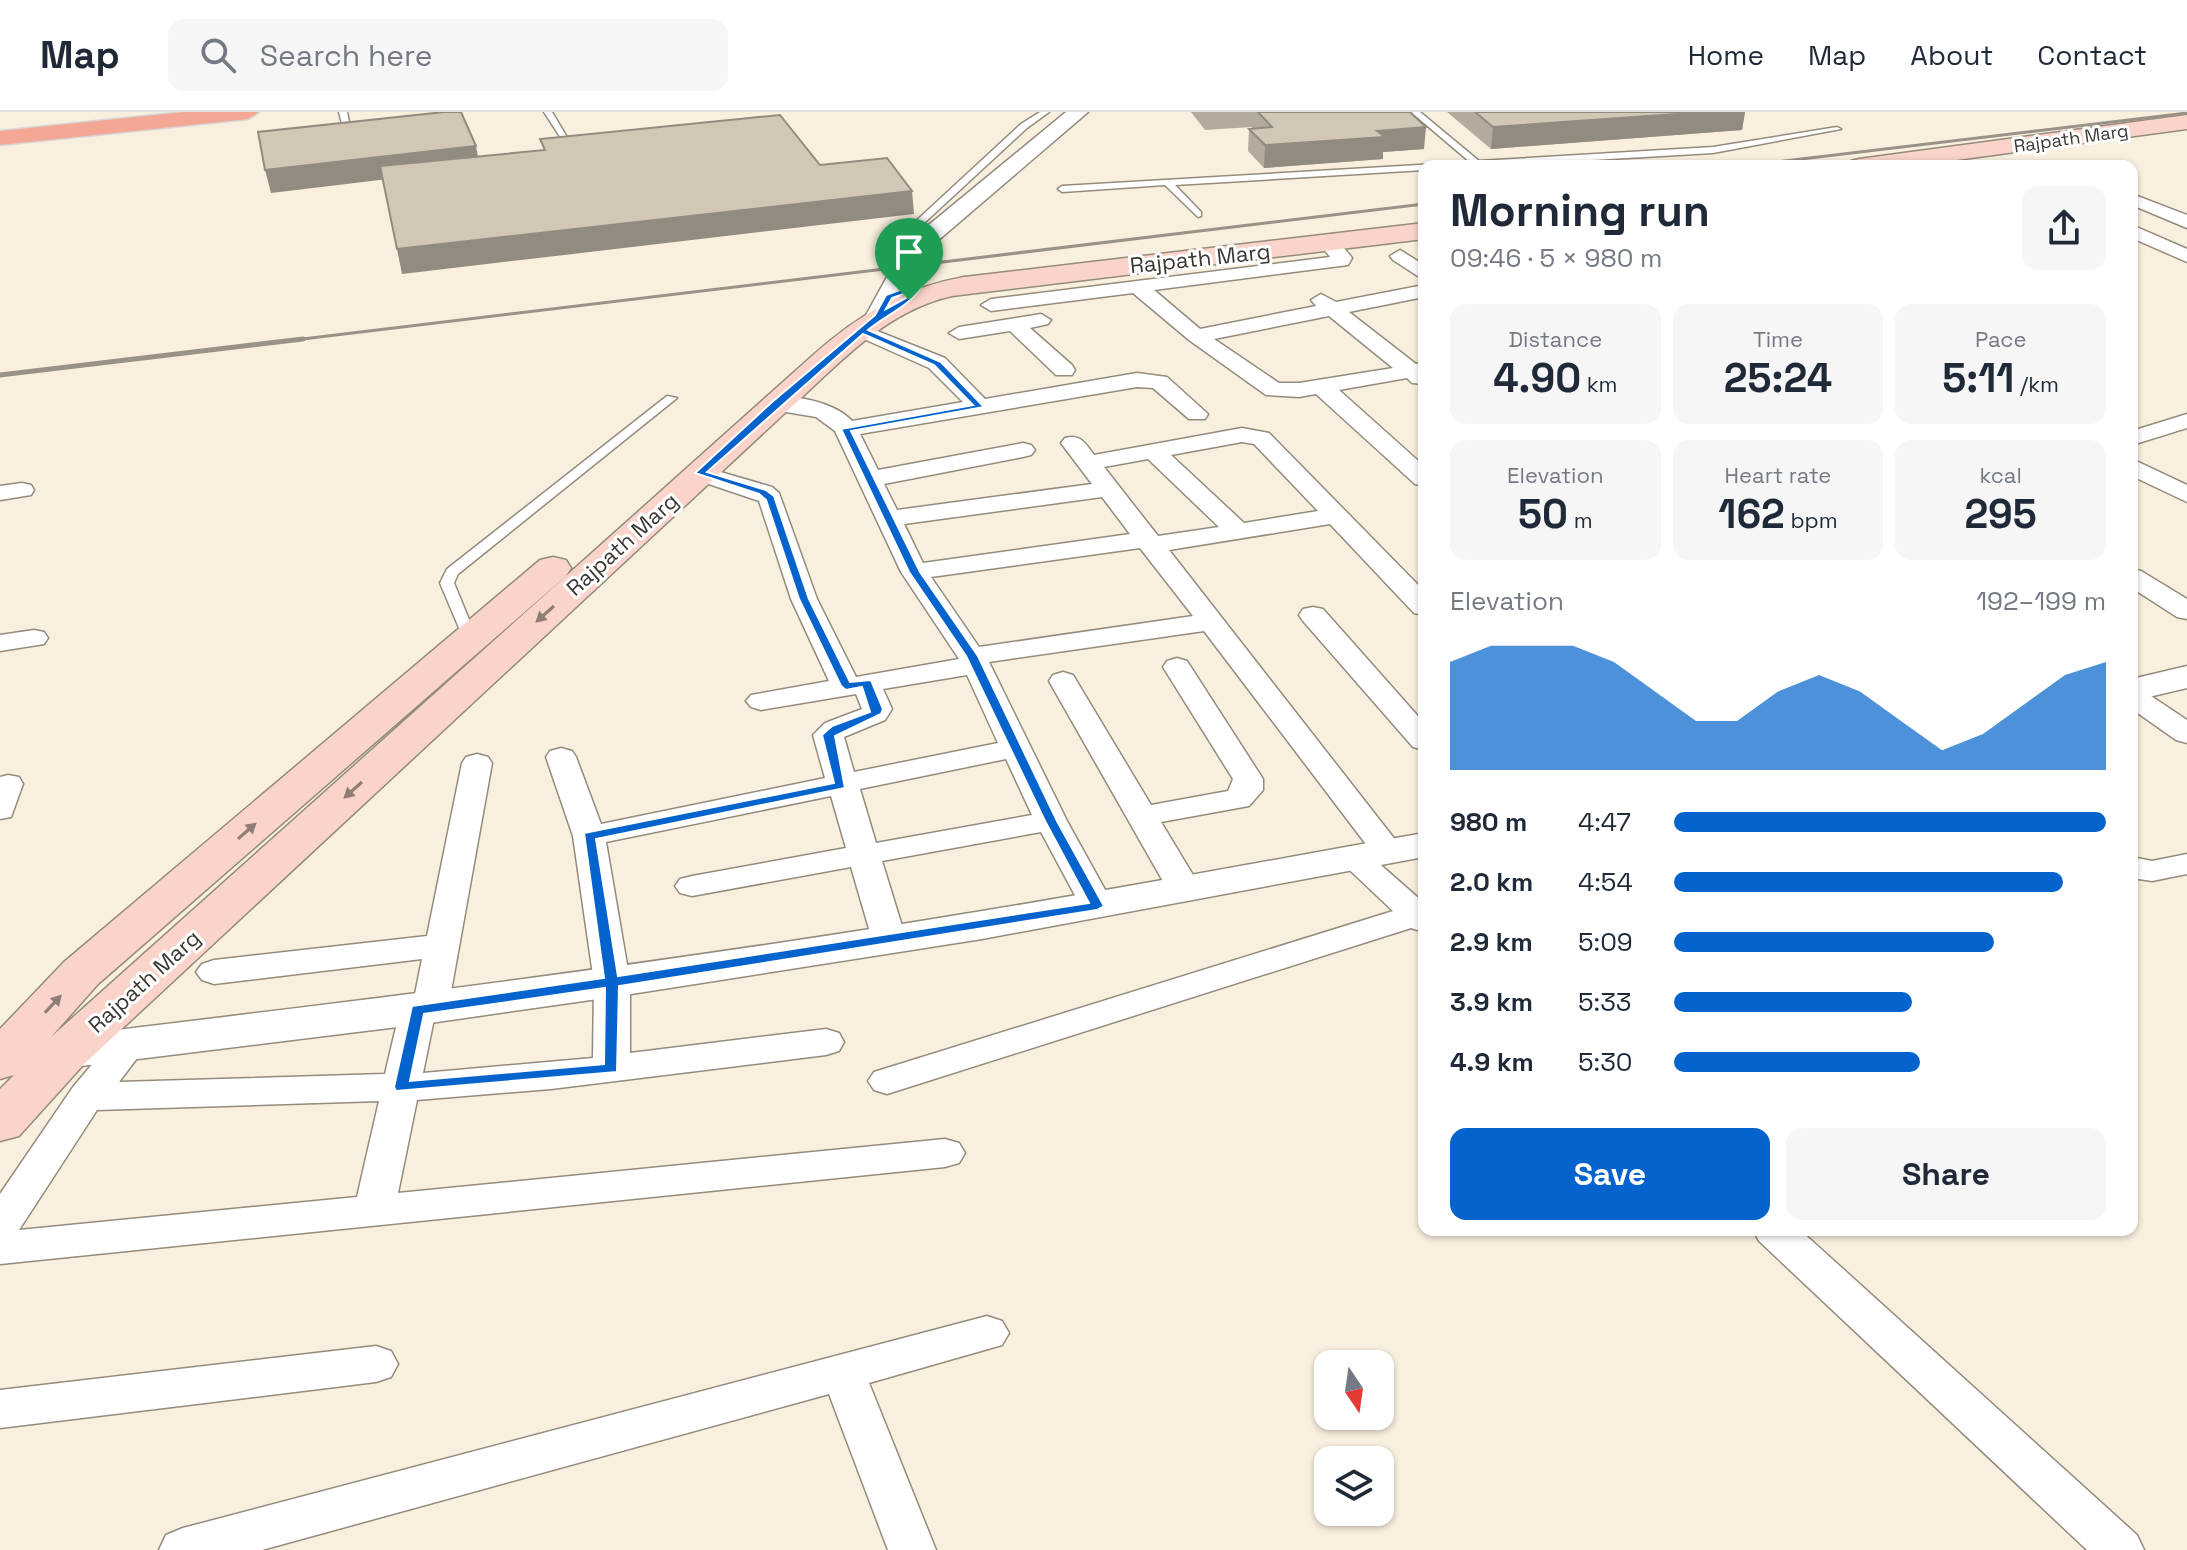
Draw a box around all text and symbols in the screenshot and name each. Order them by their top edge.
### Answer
search box [168,19,728,91]
text: Map [40,31,120,79]
icon: search [196,33,240,77]
text: Search here [260,36,433,75]
text: Home [1688,37,1764,73]
text: Map [1808,37,1866,73]
text: About [1910,37,1993,73]
text: Contact [2037,37,2147,73]
street label: Rajpath Marg [2012,119,2130,157]
text: Morning run [1450,183,1710,239]
button: share [2022,186,2106,270]
pin [875,218,943,300]
icon: arrive [887,230,931,274]
street label: Rajpath Marg [1128,237,1272,279]
text: 09:46 · 5 × 980 m [1450,241,1662,275]
text: Distance [1508,325,1602,353]
text: Time [1753,325,1803,353]
text: Pace [1975,325,2026,353]
text: 4.90 [1493,353,1581,404]
text: 25:24 [1724,353,1832,404]
text: 5:11 [1942,353,2014,404]
text: km [1581,370,1618,398]
text: /km [2014,370,2059,398]
text: Elevation [1507,461,1604,489]
text: Heart rate [1725,461,1831,489]
text: kcal [1979,461,2022,489]
street label: Rajpath Marg [560,486,684,602]
text: 50 [1518,489,1568,540]
text: 162 [1718,489,1785,540]
text: 295 [1965,489,2037,540]
text: m [1568,506,1593,534]
text: bpm [1785,506,1838,534]
text: Elevation [1450,584,1564,618]
text: 192–199 m [1976,584,2106,618]
one-way arrow [536,605,555,623]
one-way arrow [344,780,363,798]
text: 980 m [1450,805,1527,839]
text: 4:47 [1578,805,1631,839]
one-way arrow [237,823,257,840]
text: 2.0 km [1450,865,1533,899]
text: 4:54 [1578,865,1633,899]
street label: Rajpath Marg [82,923,206,1039]
text: 2.9 km [1450,925,1533,959]
text: 5:09 [1578,925,1633,959]
text: 3.9 km [1450,985,1533,1019]
text: 5:33 [1578,985,1632,1019]
one-way arrow [43,994,61,1013]
text: 4.9 km [1450,1045,1534,1079]
text: 5:30 [1578,1045,1633,1079]
button: Save [1450,1128,1770,1220]
button: Share [1786,1128,2106,1220]
north arrow [1314,1350,1394,1430]
map controls [1314,1350,1394,1526]
button: layers [1314,1446,1394,1526]

